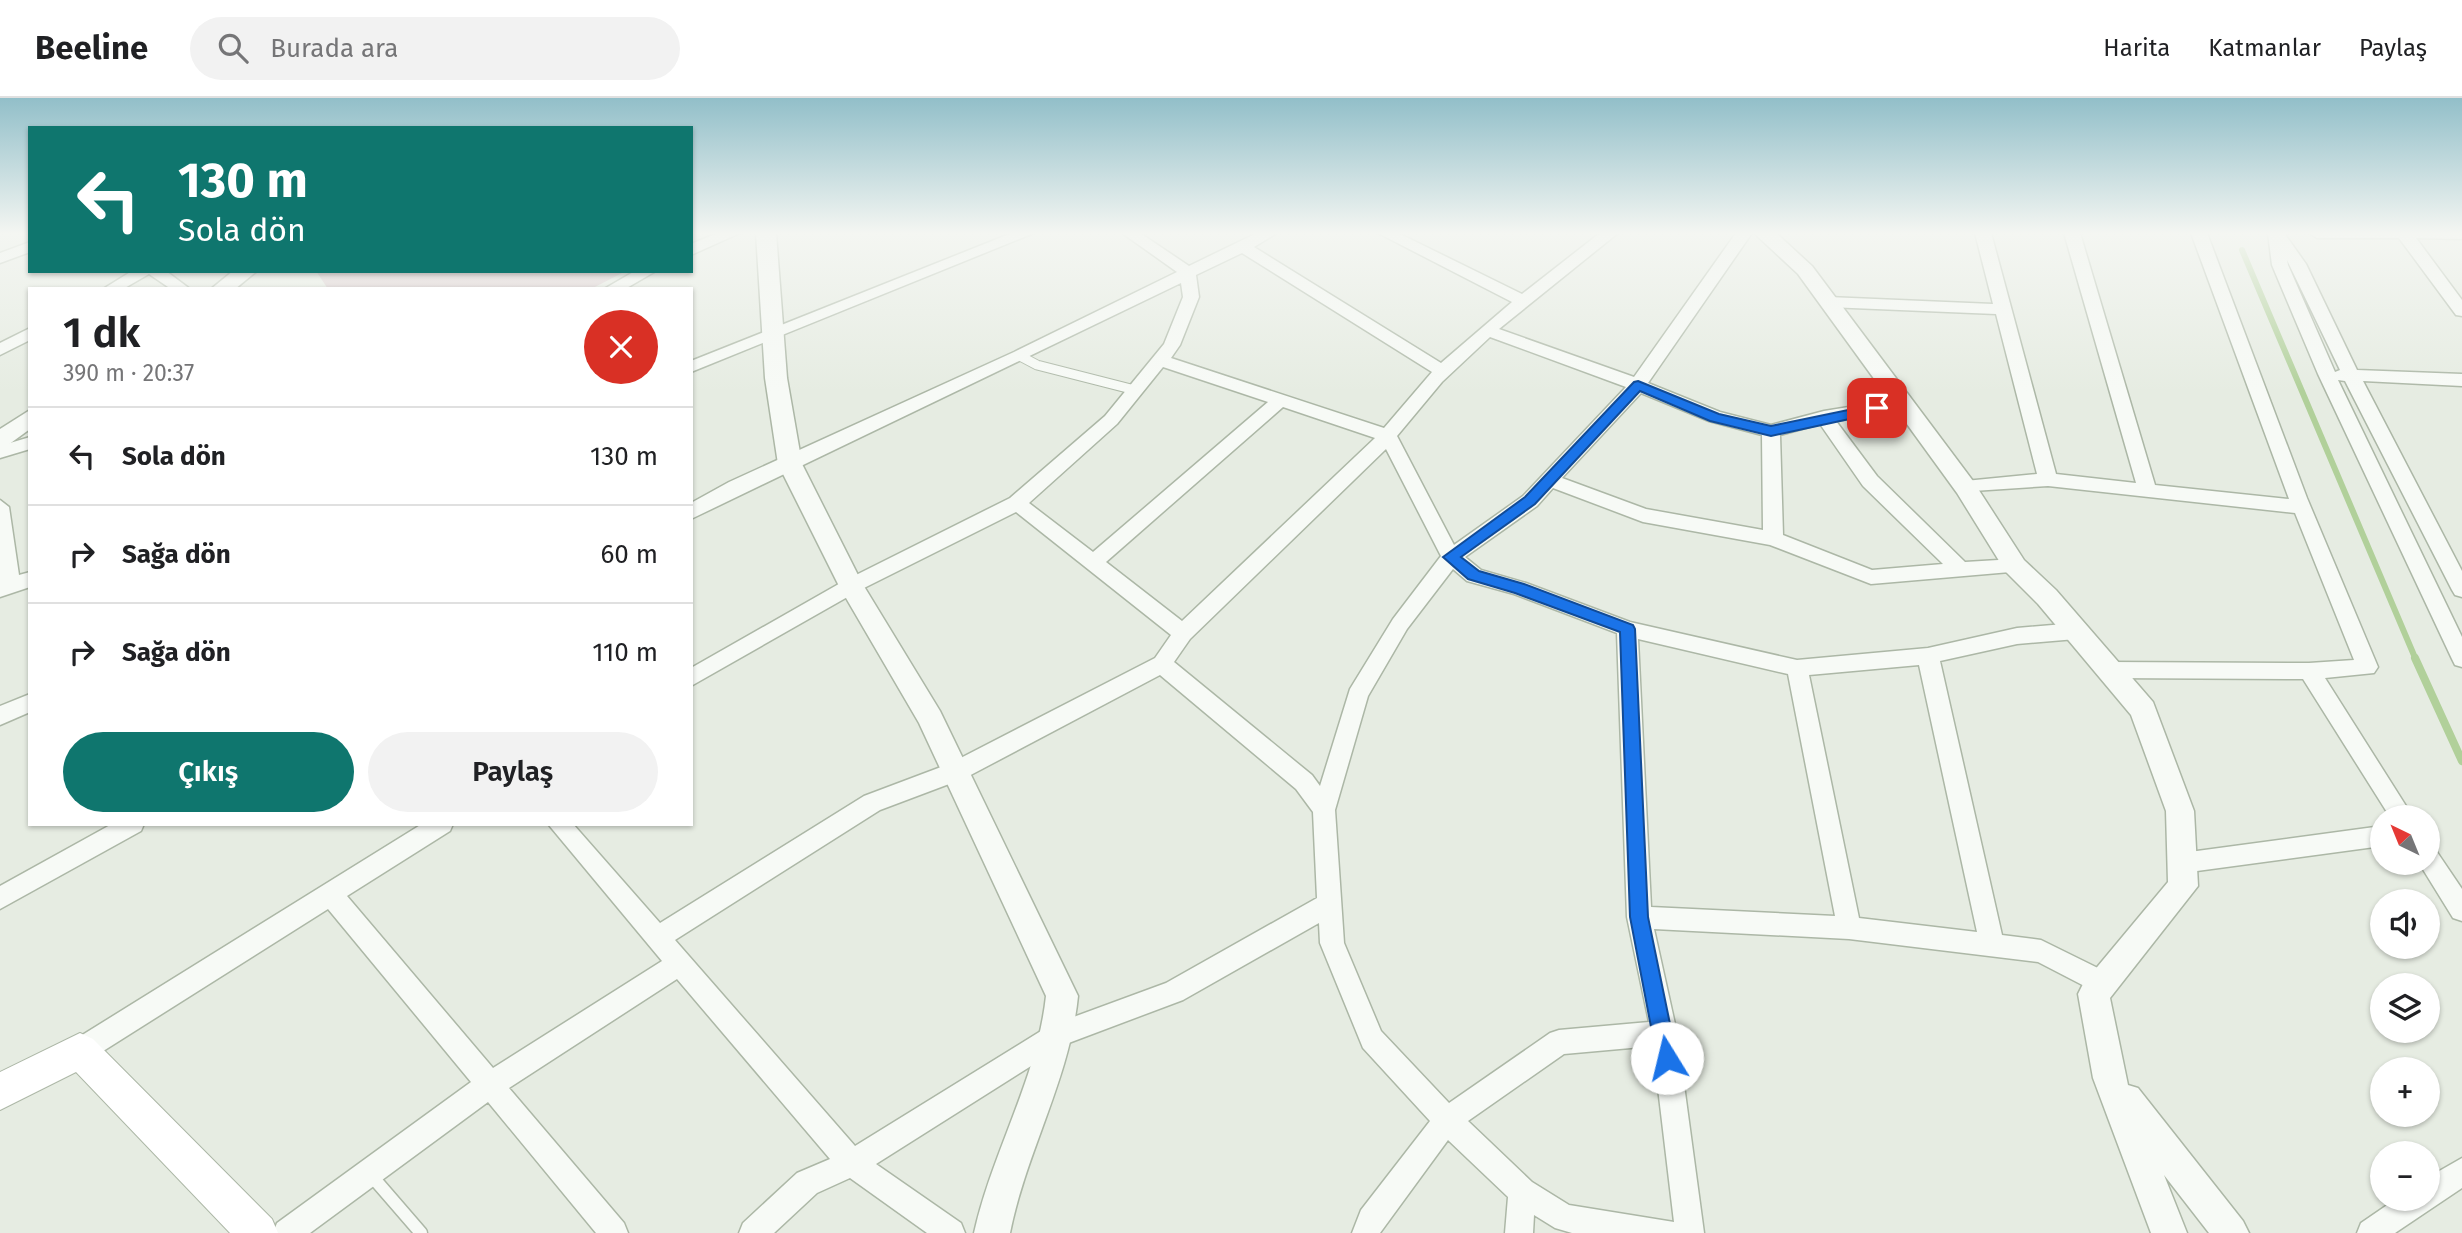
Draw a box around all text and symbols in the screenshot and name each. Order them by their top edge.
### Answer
search box [190,17,680,80]
text: Beeline [35,28,148,68]
icon: search [214,29,252,67]
text: Burada ara [270,33,398,64]
text: Harita [2103,34,2170,62]
text: Katmanlar [2208,34,2321,62]
text: Paylaş [2359,34,2427,62]
text: 130 m [178,151,308,210]
icon: left [63,154,154,245]
text: Sola dön [178,211,306,249]
text: 1 dk [63,308,140,358]
button: close [584,310,658,384]
text: 390 m · 20:37 [63,359,194,387]
pin [1847,378,1907,438]
icon: arrive [1858,389,1896,427]
icon: left [63,437,101,475]
text: Sola dön [122,441,226,472]
text: 130 m [590,441,658,472]
icon: right [63,535,101,573]
text: Sağa dön [122,539,231,570]
text: 60 m [600,539,658,570]
icon: right [63,633,101,671]
text: Sağa dön [122,637,231,668]
text: 110 m [592,637,658,668]
button: Çıkış [63,732,354,812]
button: Paylaş [368,732,658,812]
north arrow [2370,805,2440,875]
map controls [2370,805,2440,1211]
button: sound [2370,889,2440,959]
button: layers [2370,973,2440,1043]
position arrow [1630,1021,1704,1095]
button: + [2370,1057,2440,1127]
button: − [2370,1141,2440,1211]

